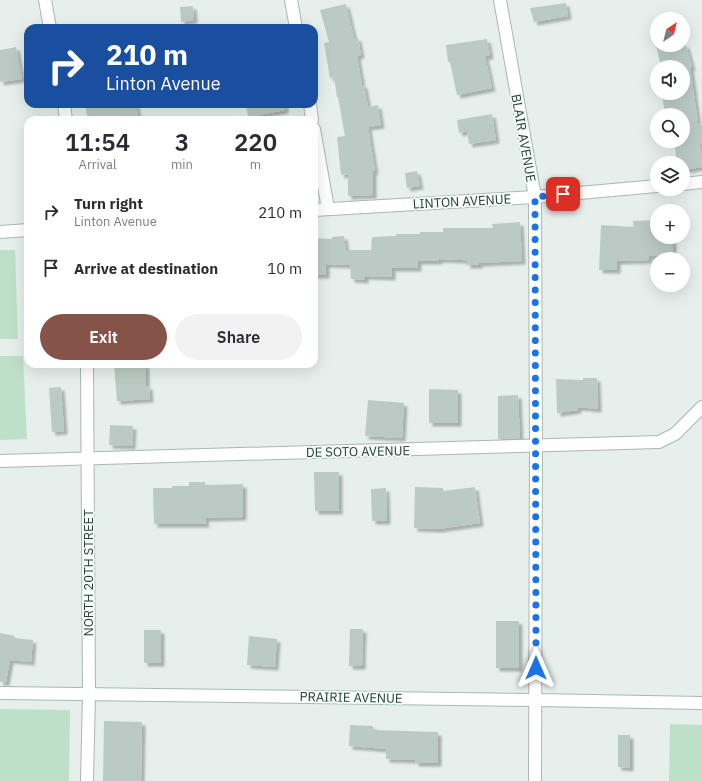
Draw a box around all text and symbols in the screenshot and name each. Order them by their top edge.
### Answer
north arrow [650,12,690,52]
map controls [650,12,690,292]
text: 210 m [106,36,188,73]
icon: right [40,40,92,92]
button: sound [650,60,690,100]
text: Linton Avenue [106,72,221,95]
street label: BLAIR AVENUE [507,93,540,183]
button: search [650,108,690,148]
text: 11:54 [65,126,130,158]
text: 3 [175,126,189,158]
text: 220 [234,126,277,158]
text: Arrival [79,156,116,173]
text: min [171,156,193,173]
text: m [250,156,261,173]
button: layers [650,156,690,196]
pin [546,177,580,211]
icon: arrive [552,183,574,205]
street label: LINTON AVENUE [412,190,512,213]
text: Turn right [74,194,143,213]
icon: right [40,201,62,223]
text: 210 m [258,203,302,222]
button: + [650,204,690,244]
text: Linton Avenue [74,213,157,230]
button: − [650,252,690,292]
icon: arrive [40,257,62,279]
text: Arrive at destination [74,259,218,278]
text: 10 m [267,259,302,278]
button: Exit [40,314,167,360]
button: Share [175,314,302,360]
street label: DE SOTO AVENUE [306,442,410,461]
street label: NORTH 20TH STREET [80,509,97,637]
position arrow [515,647,557,689]
street label: PRAIRIE AVENUE [299,688,403,707]

